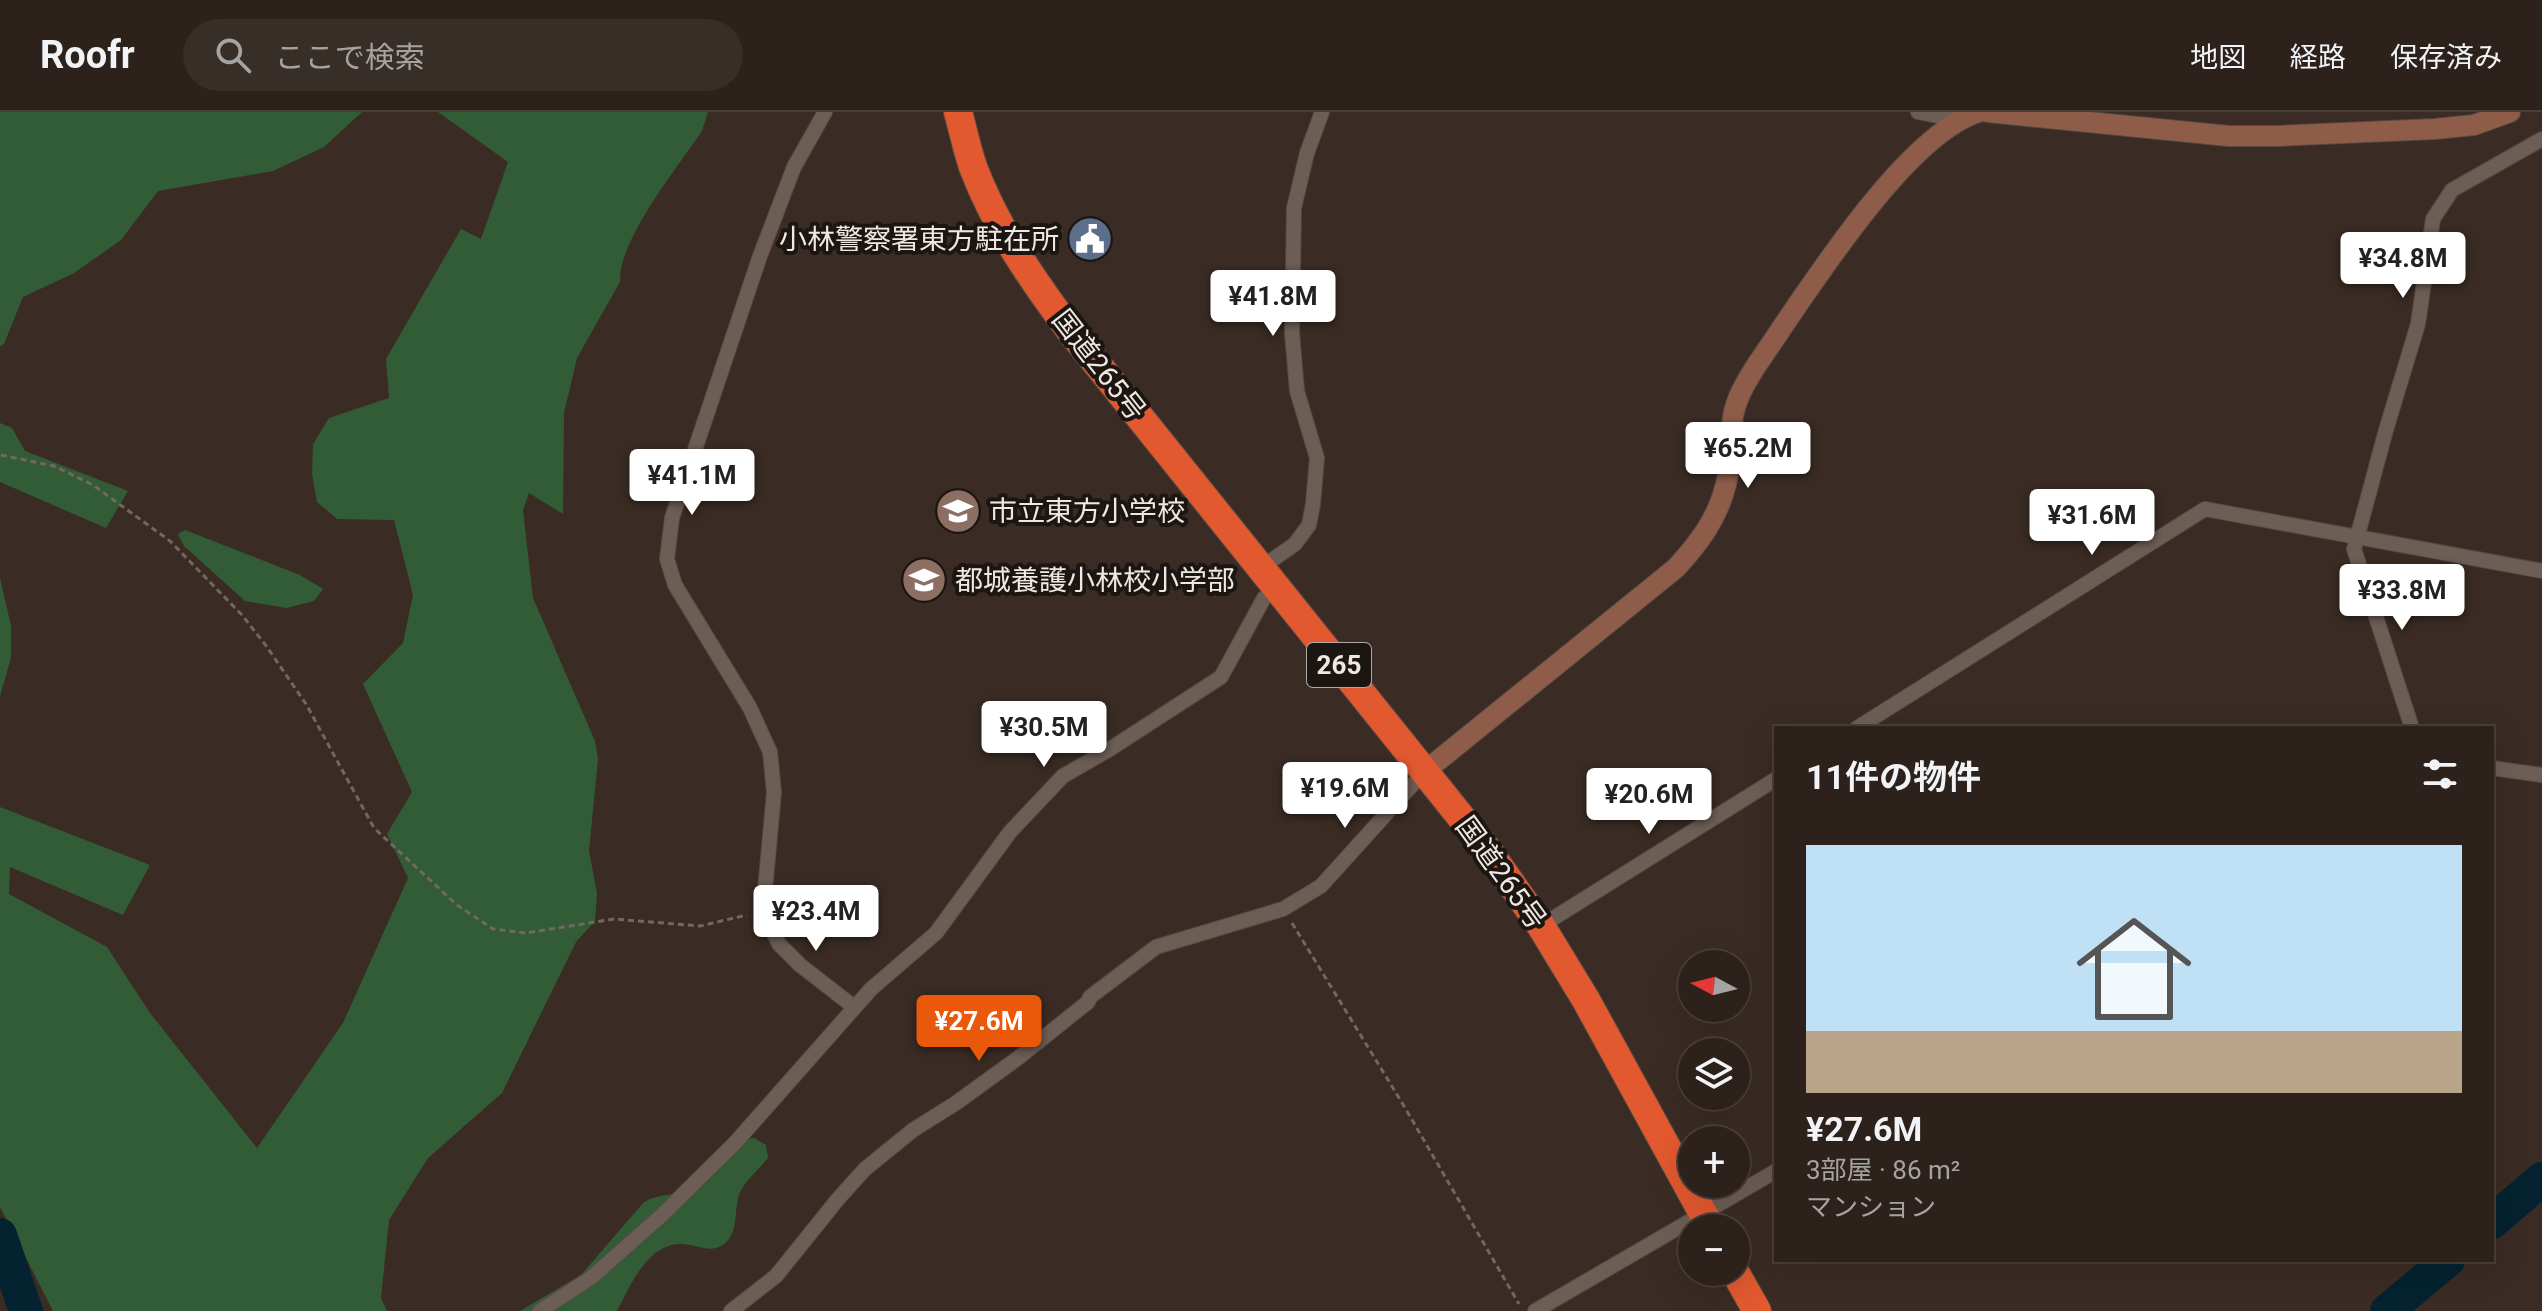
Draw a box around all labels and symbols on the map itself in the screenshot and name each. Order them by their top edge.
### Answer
public building icon: 小林警察署東方駐在所 [1066,215,1114,263]
place label: 小林警察署東方駐在所 [779,223,1059,256]
pin: ¥34.8M [2338,232,2468,300]
pin: ¥41.8M [1208,270,1338,338]
street label: 国道265号 [1046,303,1152,427]
pin: ¥65.2M [1683,422,1813,490]
pin: ¥41.1M [627,449,757,517]
school or university icon: 市立東方小学校 [934,487,982,535]
pin: ¥31.6M [2027,489,2157,557]
place label: 市立東方小学校 [989,495,1185,528]
school or university icon: 都城養護小林校小学部 [900,556,948,604]
place label: 都城養護小林校小学部 [955,564,1235,597]
pin: ¥33.8M [2337,564,2467,632]
road number: 265 [1307,643,1371,687]
pin: ¥30.5M [979,701,1109,769]
pin: ¥19.6M [1280,762,1410,830]
pin: ¥20.6M [1584,768,1714,836]
street label: 国道265号 [1449,810,1553,936]
pin: ¥23.4M [751,885,881,953]
north arrow [1678,950,1750,1022]
pin: ¥27.6M [914,995,1044,1063]

